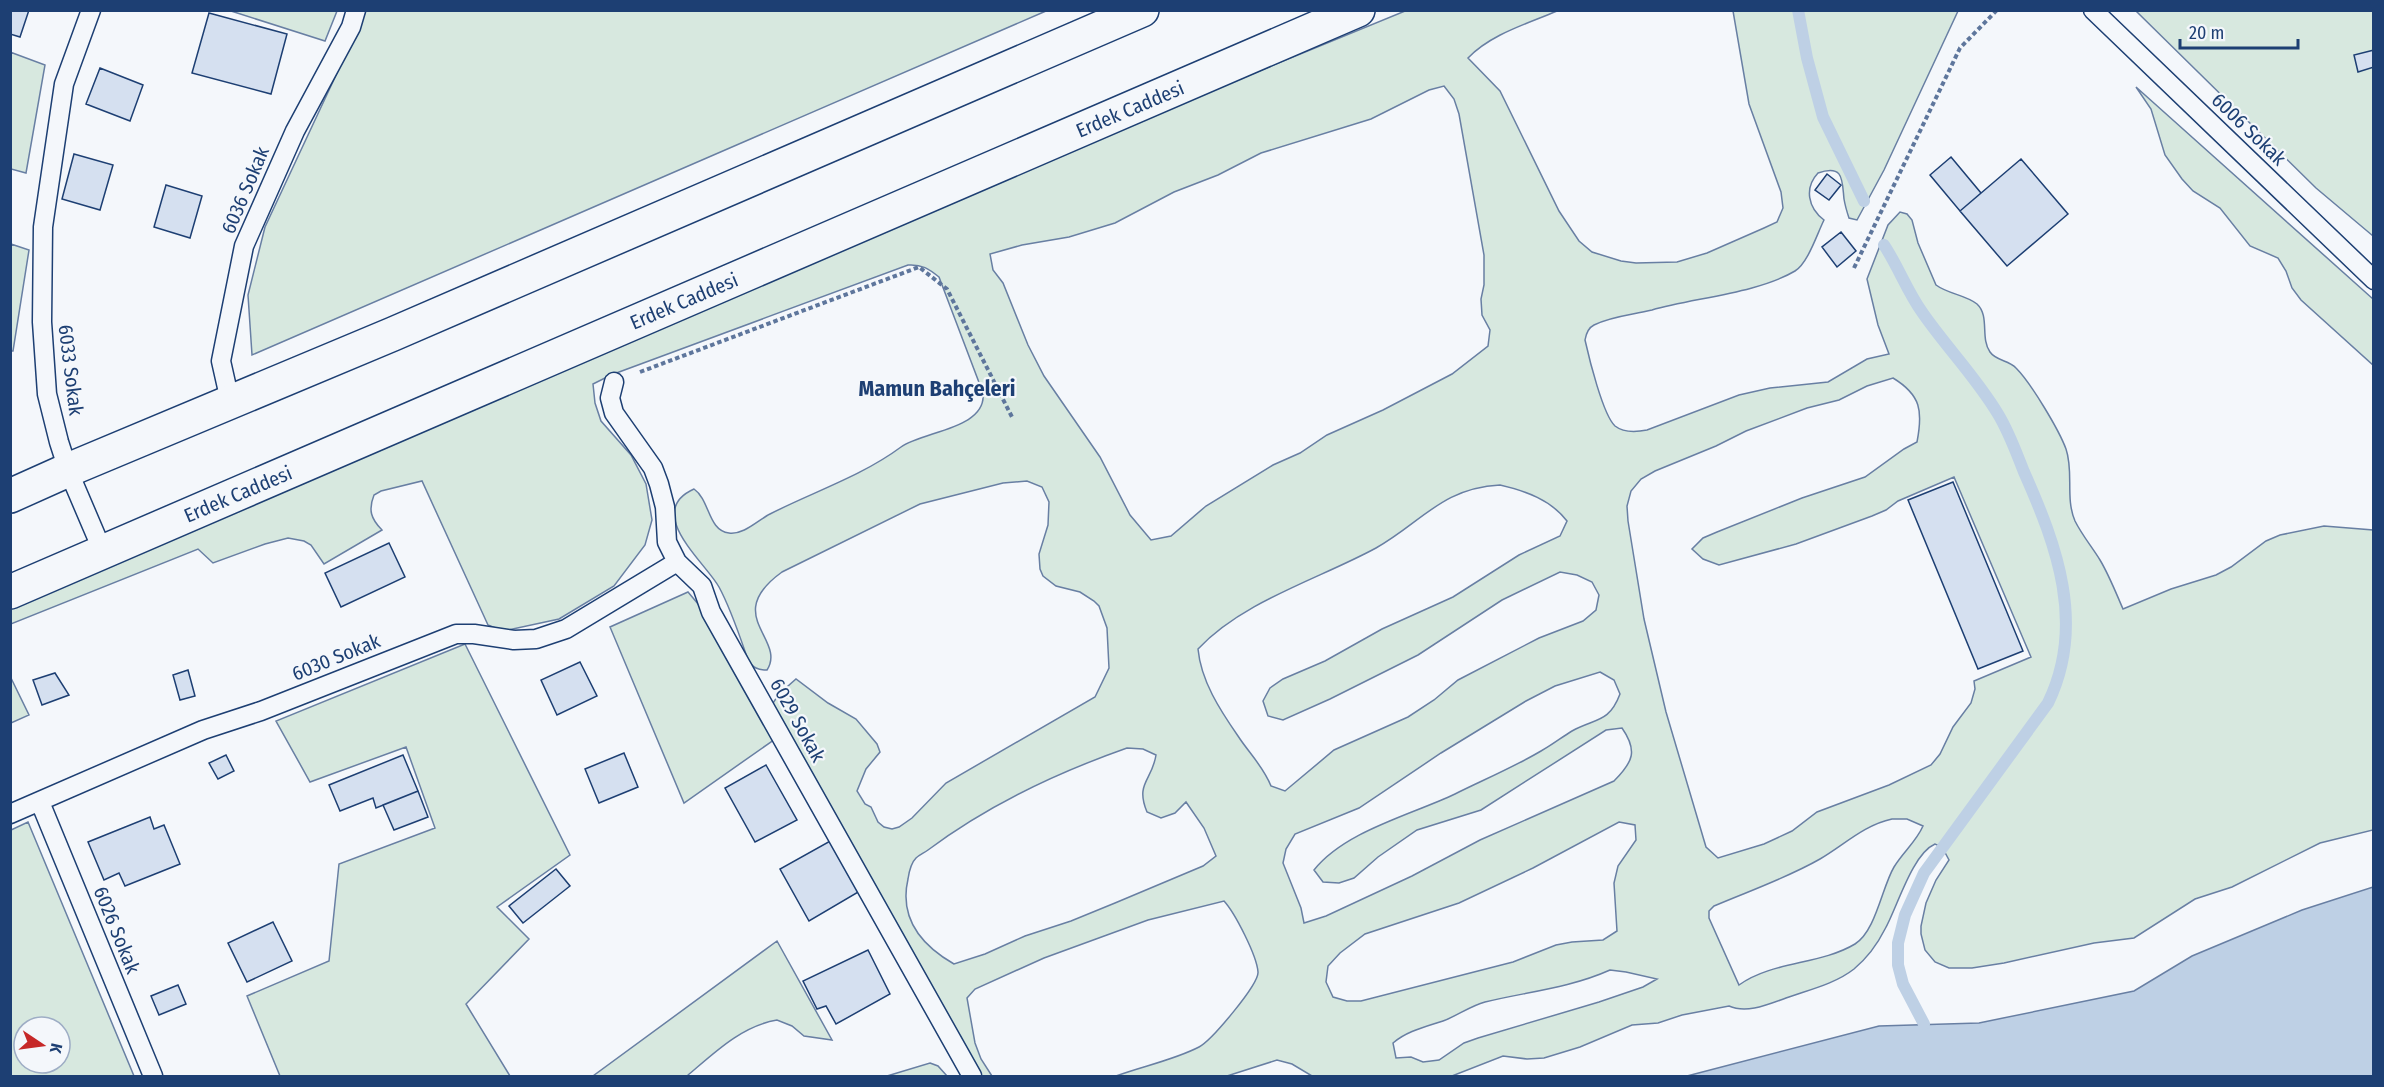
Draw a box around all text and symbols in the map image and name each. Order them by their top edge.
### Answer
scale bar [2180,12,2298,50]
text: 20 m [2189,22,2224,44]
street label: Erdek Caddesi [1072,76,1188,142]
street label: 6006 Sokak [2207,88,2292,171]
street label: 6036 Sokak [216,142,274,237]
street label: Erdek Caddesi [626,268,742,334]
street label: 6033 Sokak [54,323,89,418]
district label: Mamun Bahçeleri [859,375,1015,402]
street label: Erdek Caddesi [180,461,296,527]
street label: 6030 Sokak [288,628,384,686]
street label: 6029 Sokak [765,674,831,767]
street label: 6026 Sokak [89,883,146,978]
north arrow [12,1015,72,1075]
text: K [46,1042,66,1056]

